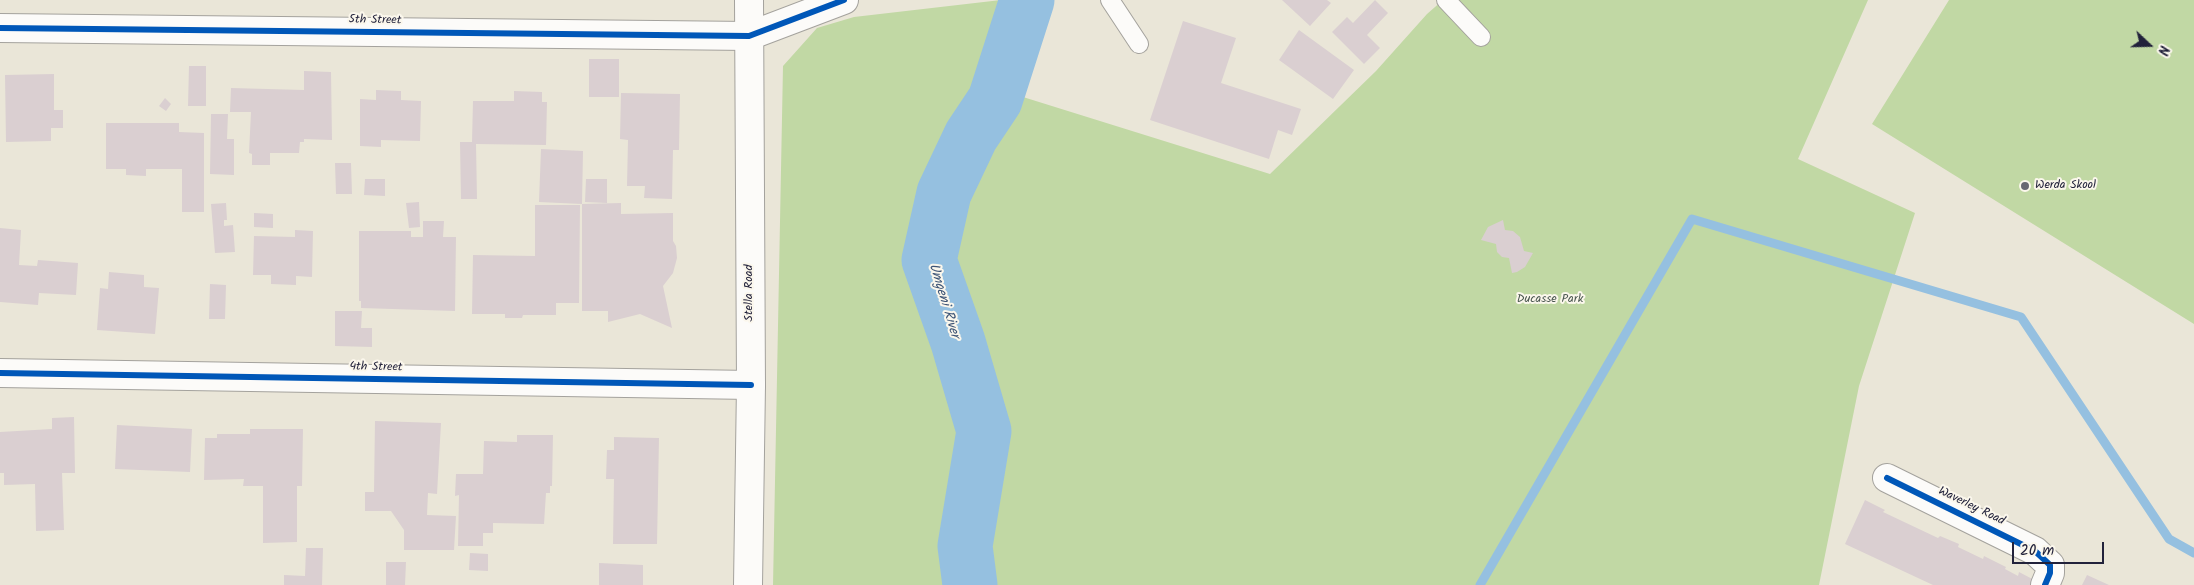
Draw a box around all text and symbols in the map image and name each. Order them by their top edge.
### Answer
street label: 5th Street [348,13,402,29]
north arrow [2124,20,2174,70]
text: N [2151,42,2175,58]
place label: Werda Skool [2035,179,2096,193]
marker: Werda Skool [2019,180,2031,192]
water label: Umgeni River [924,262,962,340]
street label: Stella Road [743,265,757,321]
park label: Ducasse Park [1517,293,1583,307]
street label: 4th Street [349,360,403,376]
street label: Waverley Road [1935,485,2007,529]
scale bar [2014,532,2106,564]
text: 20 m [2020,539,2054,563]

